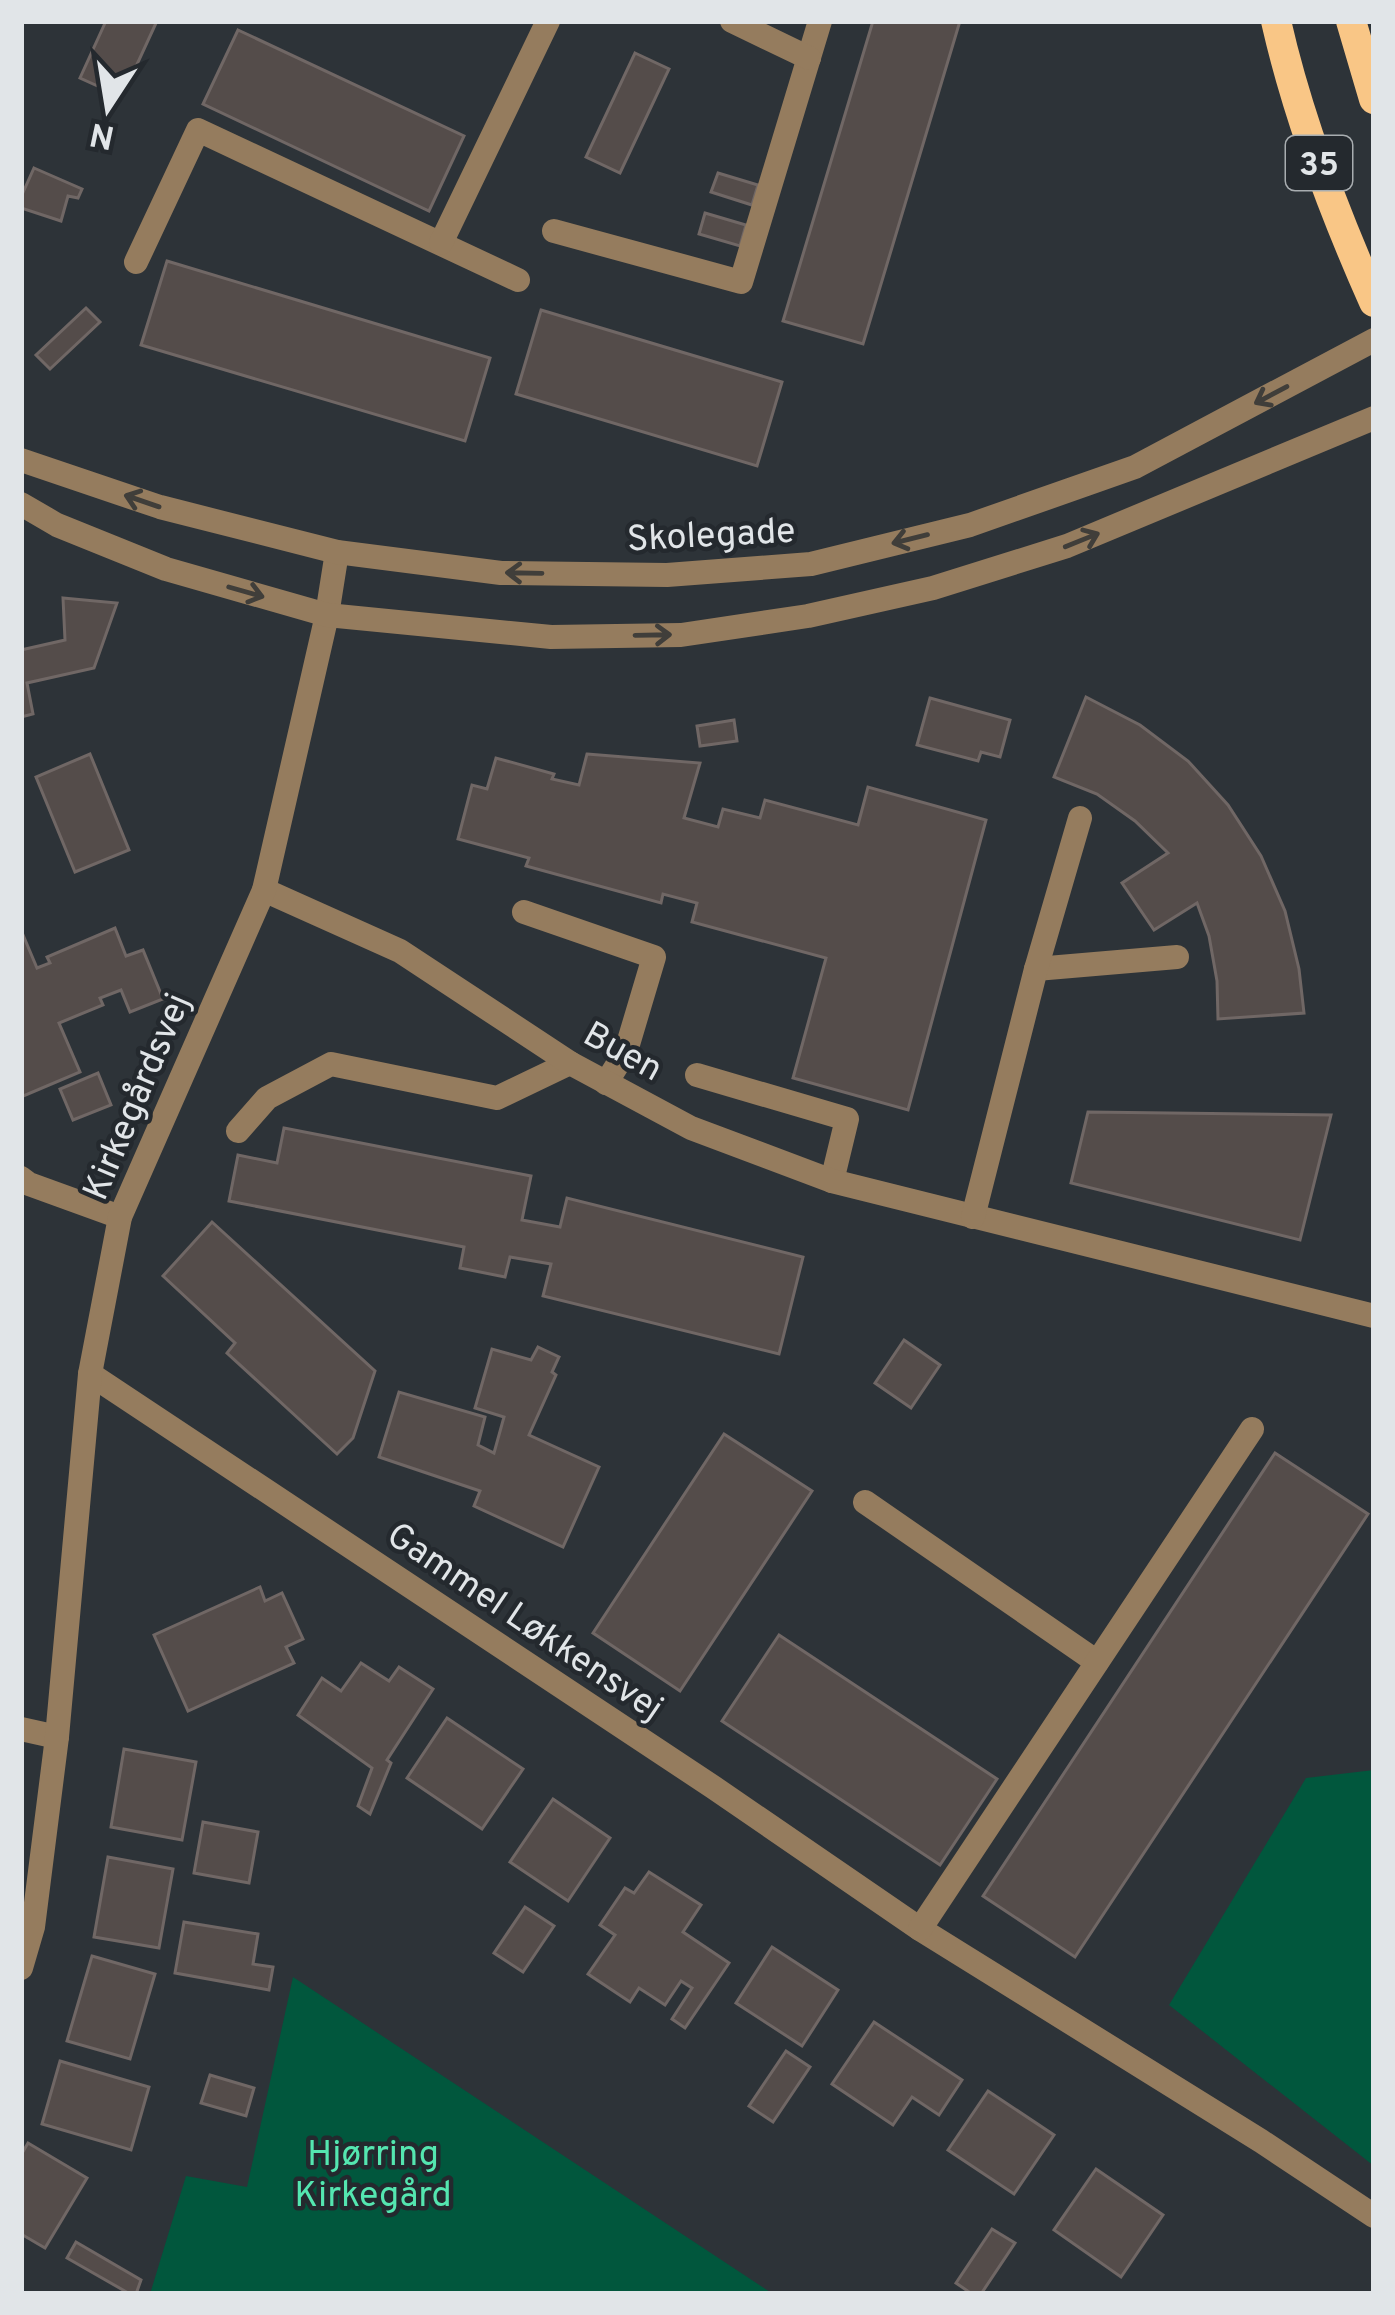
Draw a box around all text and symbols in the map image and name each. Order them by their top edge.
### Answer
north arrow [48,48,168,168]
text: N [87,110,119,156]
road number: 35 [1286,136,1352,190]
one-way arrow [1254,384,1289,407]
one-way arrow [124,489,161,510]
street label: Skolegade [626,510,797,564]
one-way arrow [1062,527,1099,549]
one-way arrow [892,529,930,551]
one-way arrow [505,562,544,584]
one-way arrow [227,582,265,604]
one-way arrow [633,624,672,647]
street label: Kirkegårdsvej [74,987,203,1208]
street label: Buen [574,1013,670,1094]
street label: Gammel Løkkensvej [377,1514,671,1733]
park label: Hjørring Kirkegård [294,2133,452,2220]

